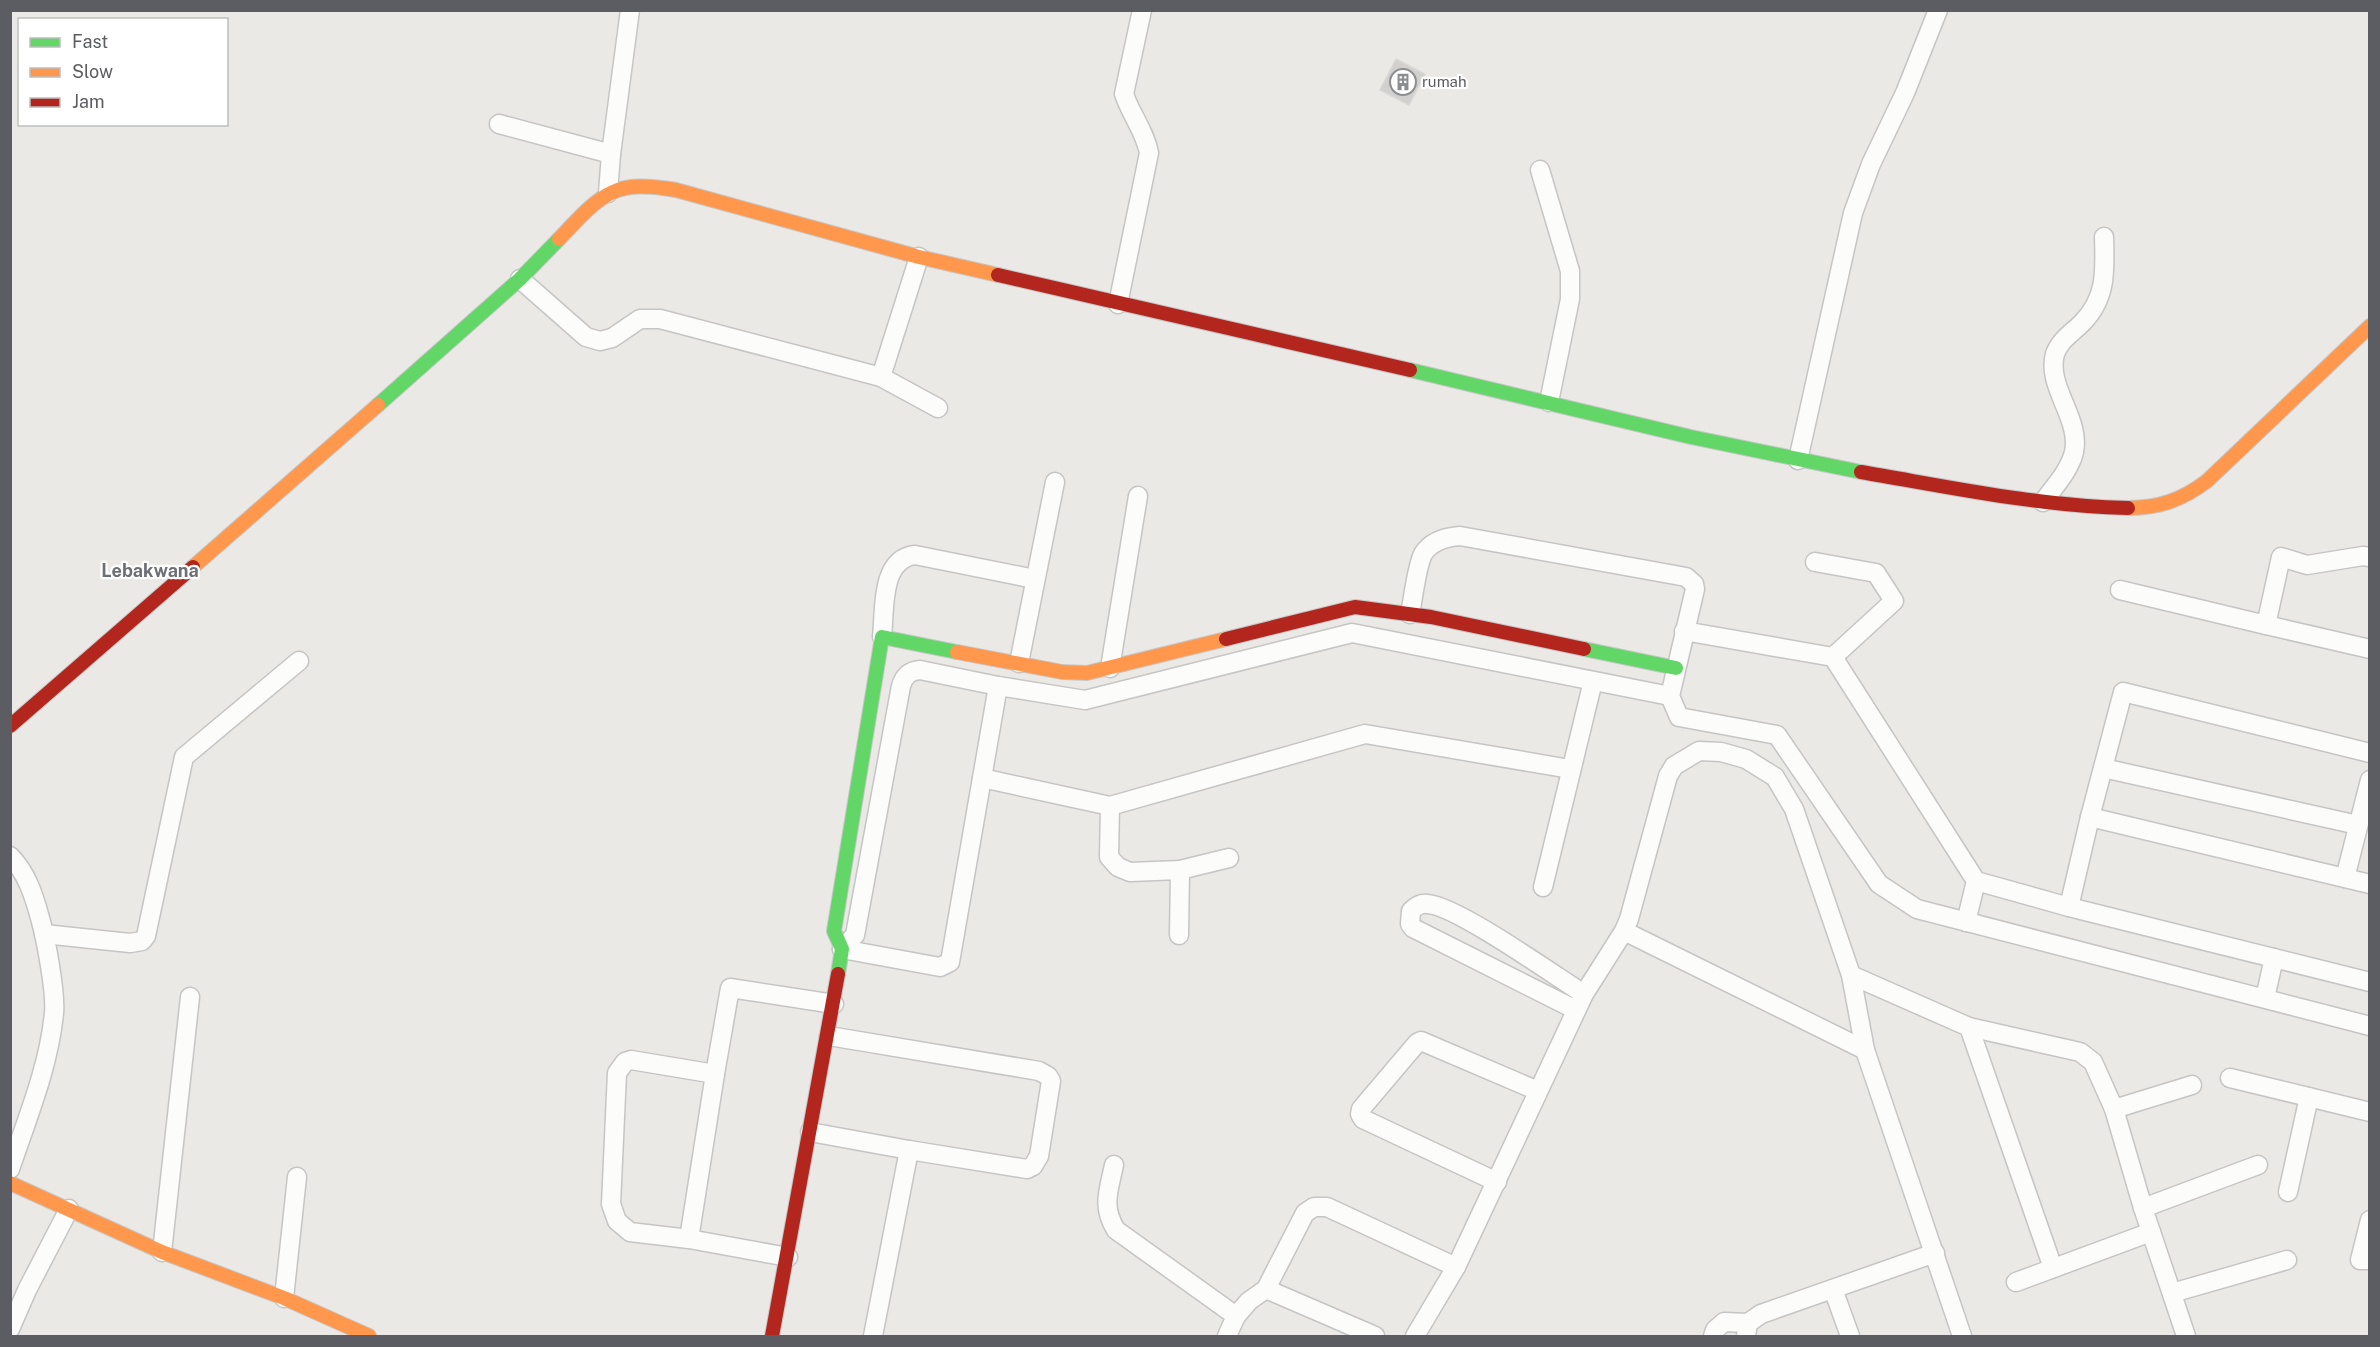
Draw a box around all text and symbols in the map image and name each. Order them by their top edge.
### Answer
legend [18,18,228,126]
text: Fast [72,31,108,52]
text: Slow [72,61,113,82]
building icon: rumah [1388,67,1418,97]
place label: rumah [1422,73,1467,90]
text: Jam [72,91,105,112]
district label: Lebakwana [101,560,199,581]

